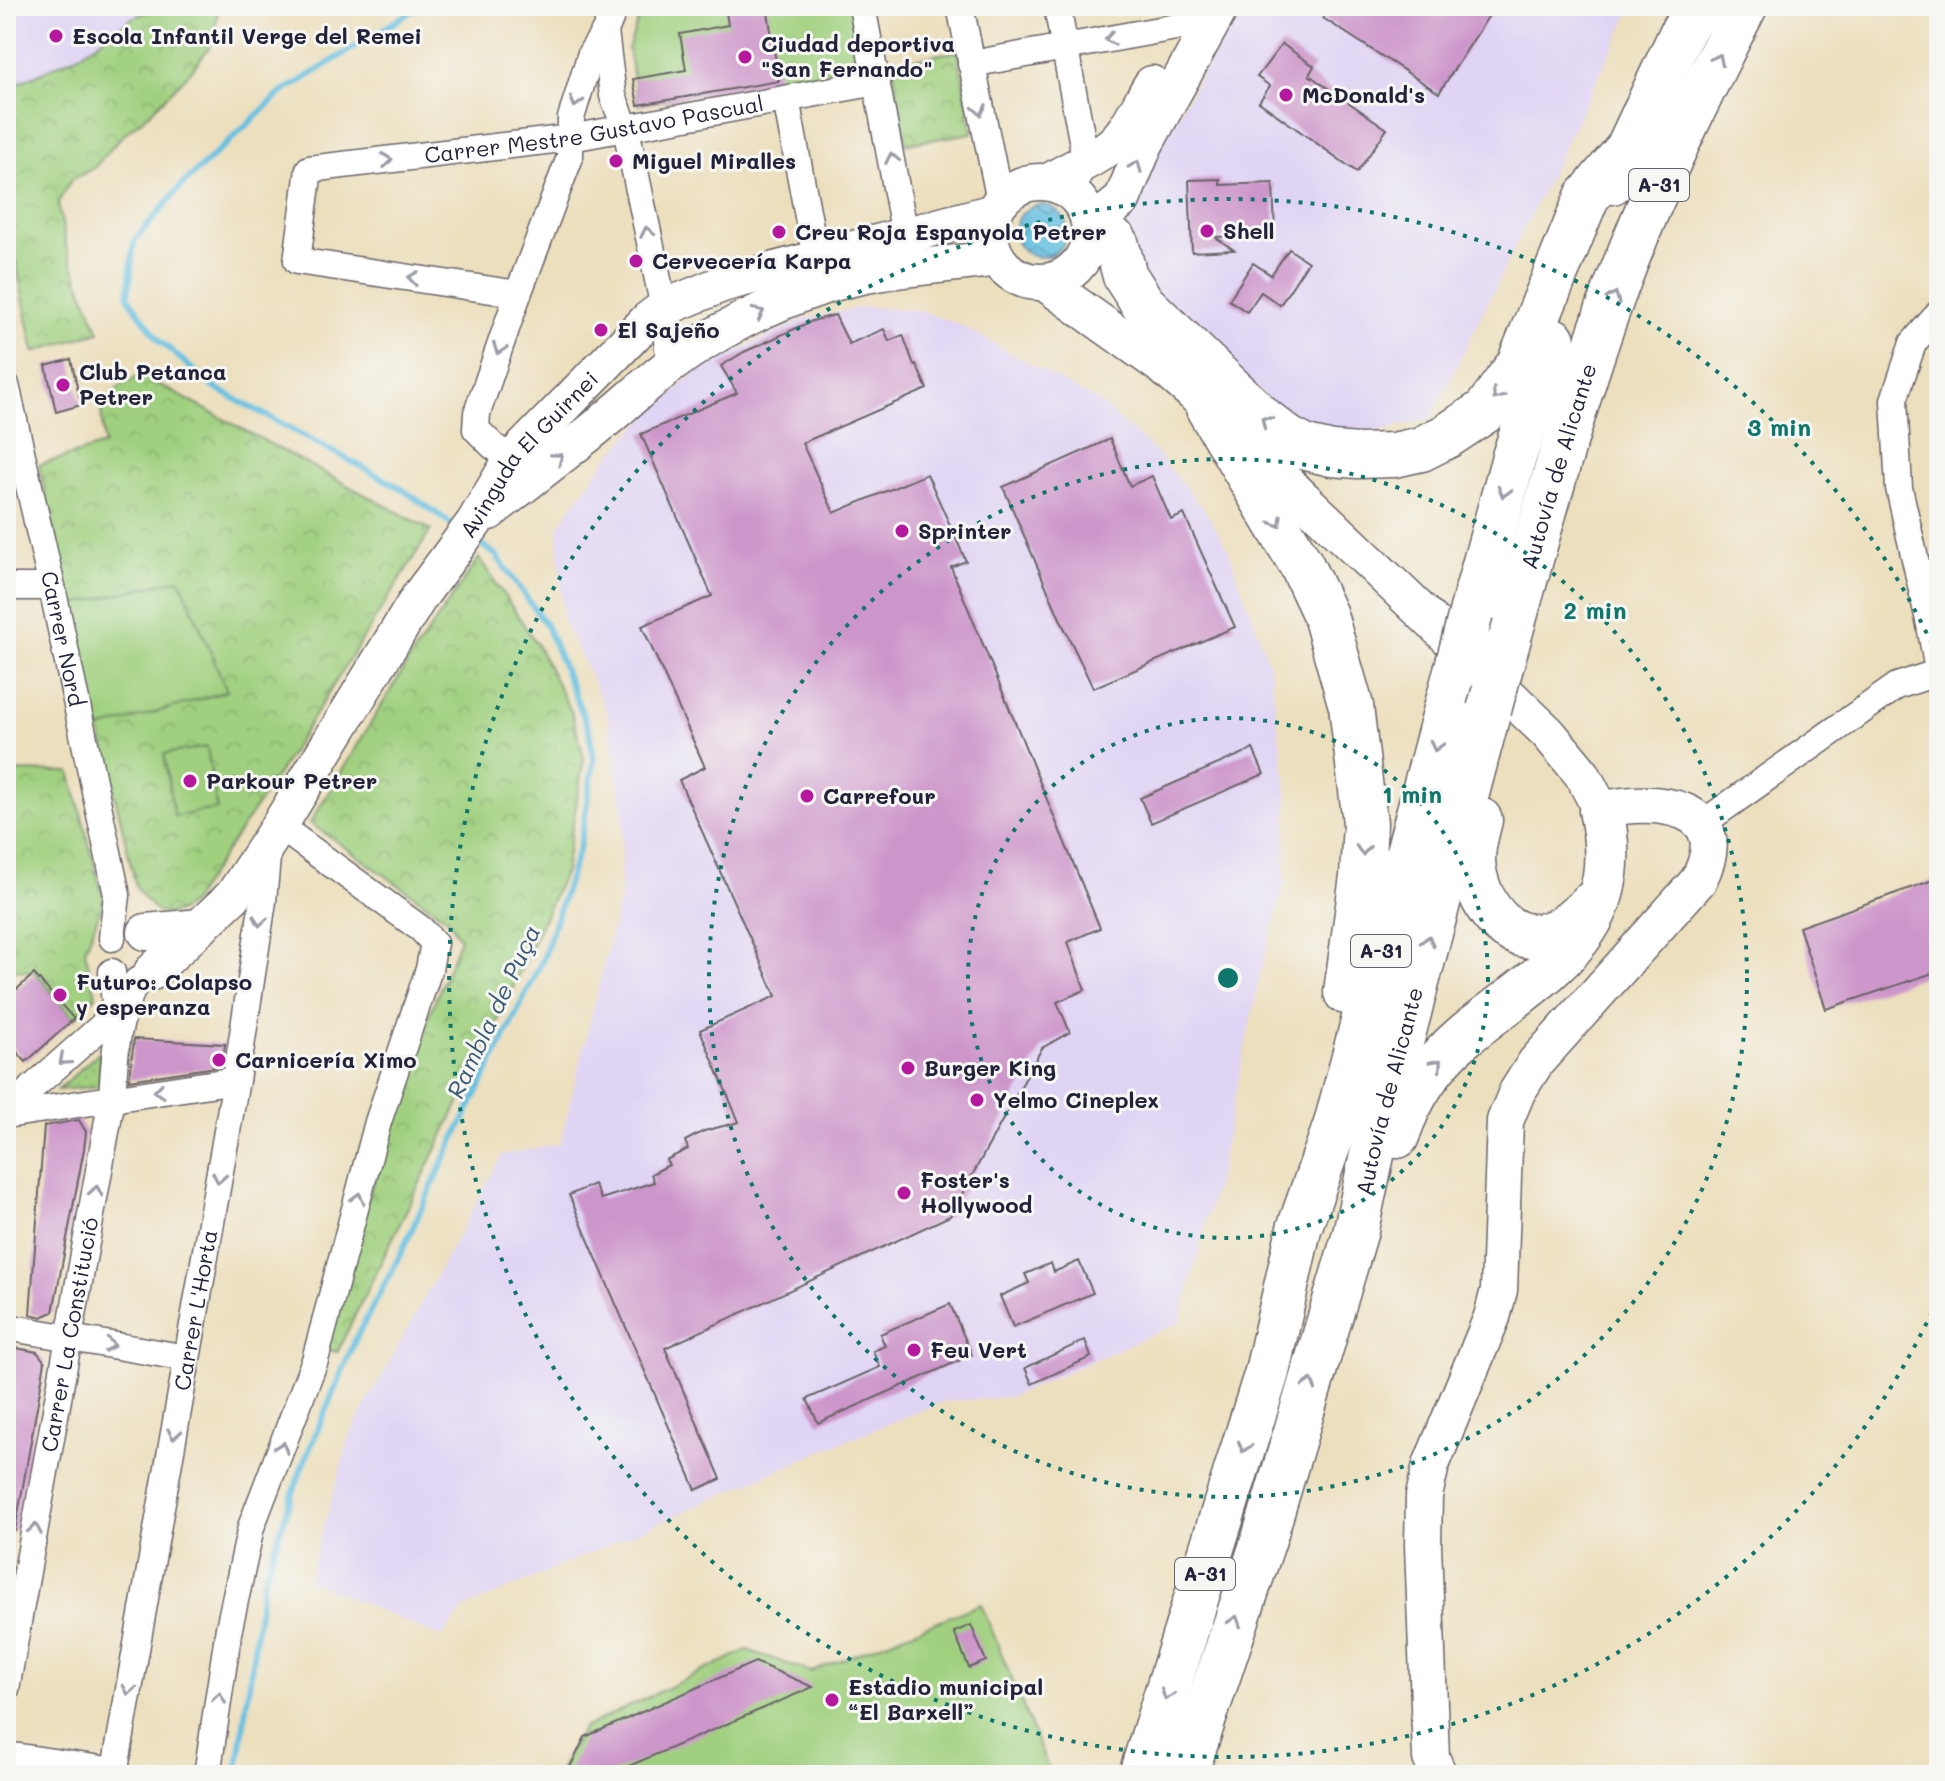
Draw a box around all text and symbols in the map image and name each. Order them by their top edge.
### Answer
place label: Escola Infantil Verge del Remei [72,21,422,50]
marker: Escola Infantil Verge del Remei [47,27,65,45]
place label: Ciudad deportiva "San Fernando" [761,29,955,83]
one-way arrow [1104,29,1117,46]
marker: Ciudad deportiva "San Fernando" [736,48,754,66]
one-way arrow [1709,52,1724,67]
place label: McDonald's [1302,80,1425,109]
marker: McDonald's [1277,86,1295,104]
street label: Carrer Mestre Gustavo Pascual [423,88,766,169]
one-way arrow [569,95,585,109]
one-way arrow [971,103,988,116]
place label: Miguel Miralles [632,146,796,175]
one-way arrow [884,151,901,165]
one-way arrow [380,152,393,169]
marker: Miguel Miralles [607,152,625,170]
one-way arrow [1126,159,1143,173]
road number: A-31 [1629,169,1689,201]
place label: Shell [1223,216,1275,245]
place label: Creu Roja Espanyola Petrer [795,217,1106,246]
marker: Shell [1198,222,1216,240]
marker: Creu Roja Espanyola Petrer [770,223,788,241]
one-way arrow [639,225,656,239]
place label: Cervecería Karpa [652,246,852,275]
marker: Cervecería Karpa [627,252,645,270]
one-way arrow [407,270,420,287]
one-way arrow [1604,291,1620,305]
one-way arrow [751,307,766,323]
place label: El Sajeño [617,315,720,344]
marker: El Sajeño [592,321,610,339]
one-way arrow [492,341,509,355]
place label: Club Petanca Petrer [79,357,227,411]
street label: Autovía de Alicante [1514,359,1603,572]
street label: Avinguda El Guirnei [453,364,604,543]
marker: Club Petanca Petrer [54,376,72,394]
one-way arrow [1492,386,1507,400]
text: 3 min [1747,411,1811,442]
one-way arrow [1260,416,1275,431]
one-way arrow [549,453,564,467]
one-way arrow [1497,484,1513,498]
one-way arrow [1267,513,1283,528]
place label: Sprinter [918,516,1012,545]
marker: Sprinter [893,522,911,540]
street label: Carrer Nord [35,568,92,709]
text: 2 min [1564,594,1627,625]
one-way arrow [1428,739,1445,753]
place label: Parkour Petrer [206,766,377,795]
marker: Parkour Petrer [181,772,199,790]
text: 1 min [1382,778,1442,809]
place label: Carrefour [823,781,936,810]
marker: Carrefour [798,787,816,805]
one-way arrow [1355,844,1372,857]
one-way arrow [252,914,269,928]
water label: Rambla de Puça [439,920,546,1103]
one-way arrow [1419,934,1435,948]
road number: A-31 [1351,935,1411,967]
centre of rings [1214,964,1242,992]
place label: Futuro: Colapso y esperanza [76,967,252,1021]
street label: Autovía de Alicante [1349,984,1429,1198]
marker: Futuro: Colapso y esperanza [51,986,69,1004]
place label: Carnicería Ximo [235,1045,417,1074]
one-way arrow [58,1050,73,1065]
marker: Carnicería Ximo [210,1051,228,1069]
place label: Burger King [924,1053,1056,1082]
marker: Burger King [899,1059,917,1077]
one-way arrow [1428,1059,1443,1073]
one-way arrow [152,1082,166,1099]
place label: Yelmo Cineplex [993,1085,1159,1114]
marker: Yelmo Cineplex [968,1091,986,1109]
place label: Foster's Hollywood [920,1165,1033,1219]
one-way arrow [211,1171,228,1185]
one-way arrow [86,1184,103,1198]
marker: Foster's Hollywood [895,1184,913,1202]
one-way arrow [348,1192,365,1206]
street label: Carrer La Constitució [34,1215,104,1454]
street label: Carrer L'Horta [167,1227,223,1393]
one-way arrow [104,1335,117,1352]
place label: Feu Vert [930,1335,1027,1364]
marker: Feu Vert [905,1341,923,1359]
one-way arrow [1301,1378,1317,1391]
one-way arrow [166,1427,183,1441]
one-way arrow [272,1440,289,1454]
one-way arrow [1237,1440,1253,1453]
one-way arrow [25,1523,42,1536]
road number: A-31 [1175,1558,1235,1590]
one-way arrow [1225,1615,1241,1629]
place label: Estadio municipal “El Barxell” [848,1672,1043,1726]
one-way arrow [122,1683,139,1697]
one-way arrow [1160,1688,1176,1702]
one-way arrow [210,1691,227,1705]
marker: Estadio municipal “El Barxell” [823,1691,841,1709]

